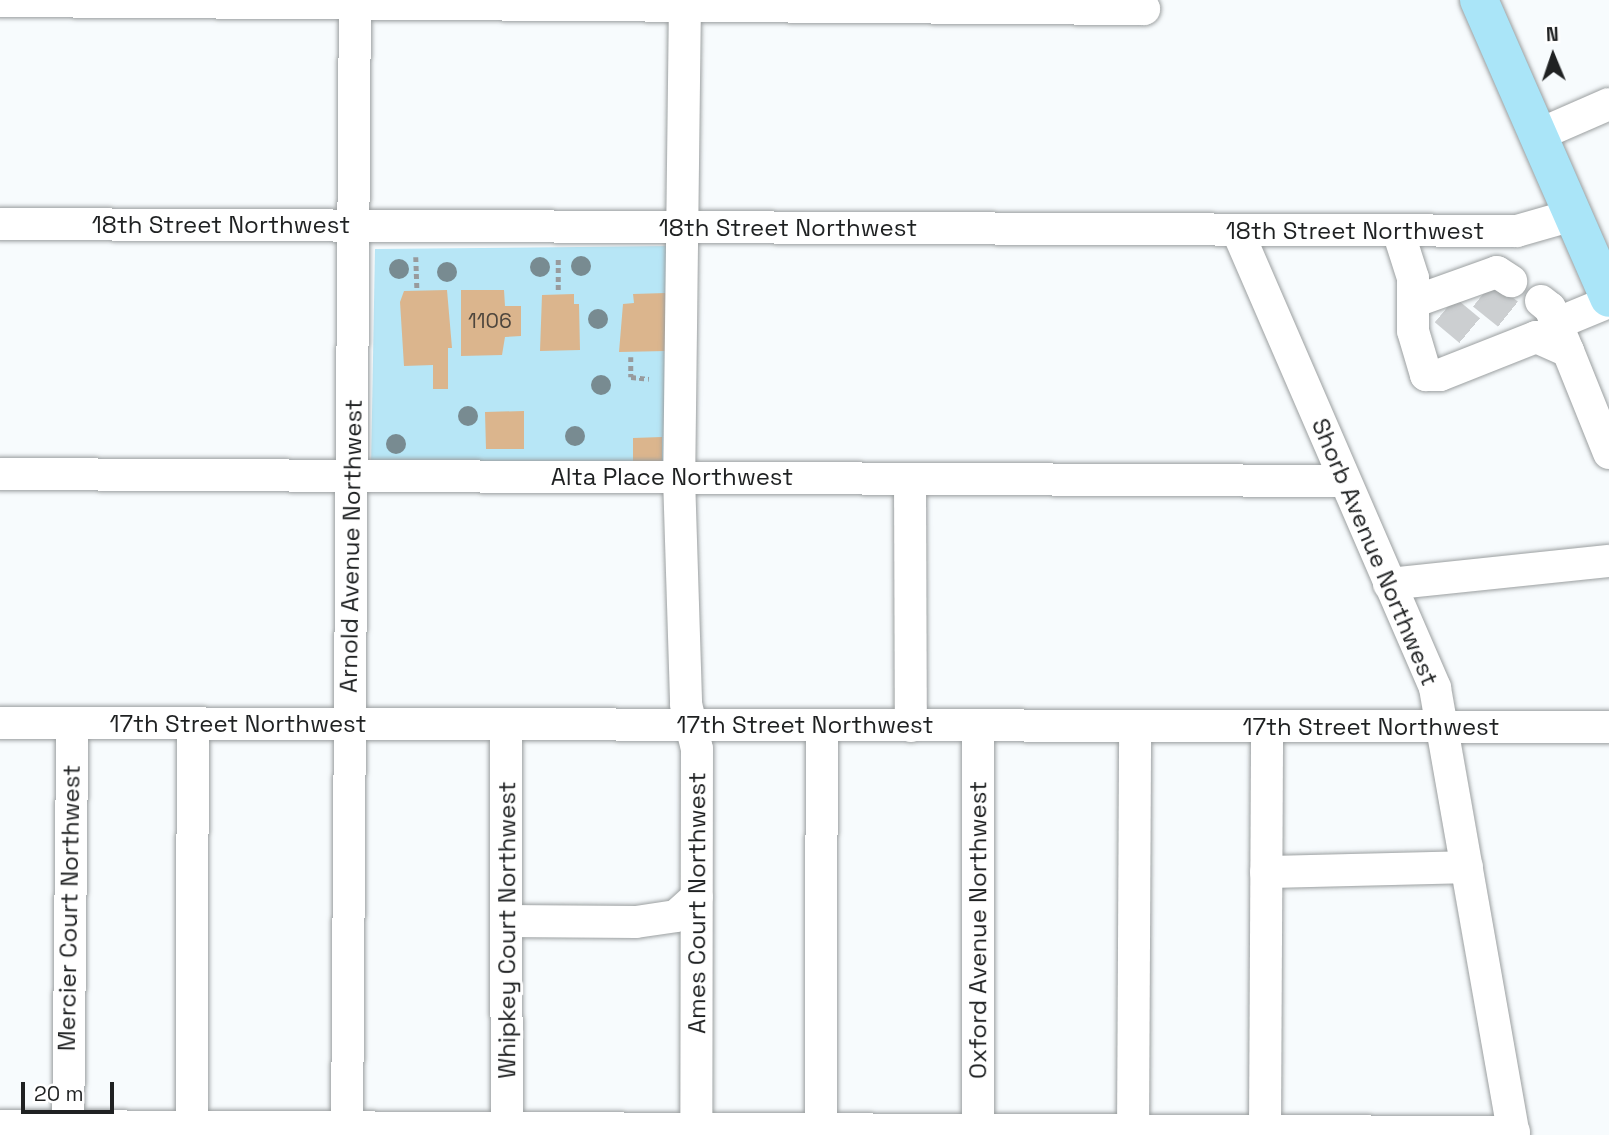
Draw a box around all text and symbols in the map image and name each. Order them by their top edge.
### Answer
north arrow [1518,21,1588,91]
text: N [1545,22,1559,47]
street label: 18th Street Northwest [92,211,350,239]
street label: 18th Street Northwest [659,214,917,242]
street label: 18th Street Northwest [1226,217,1484,245]
house number: 1106 [468,308,512,334]
street label: Arnold Avenue Northwest [334,399,368,693]
street label: Shorb Avenue Northwest [1305,414,1445,690]
street label: Alta Place Northwest [551,463,793,491]
street label: 17th Street Northwest [109,710,367,738]
street label: 17th Street Northwest [676,711,934,739]
street label: 17th Street Northwest [1242,713,1500,741]
street label: Mercier Court Northwest [52,765,86,1051]
street label: Ames Court Northwest [683,772,711,1034]
street label: Whipkey Court Northwest [493,781,521,1079]
street label: Oxford Avenue Northwest [964,781,992,1079]
scale bar [24,1068,117,1112]
text: 20 m [34,1080,84,1107]

